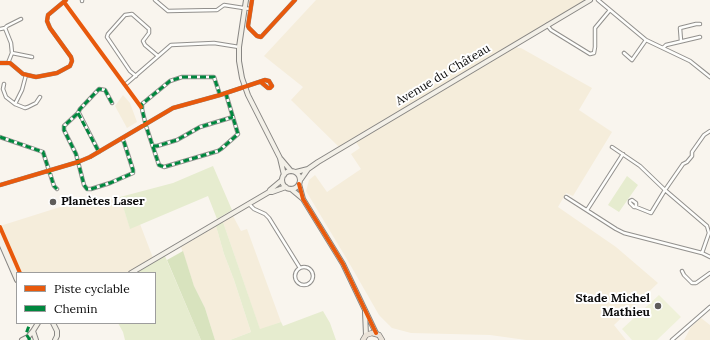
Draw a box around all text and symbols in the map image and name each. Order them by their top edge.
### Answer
street label: Avenue du Château [393,41,493,109]
place label: Planètes Laser [61,195,145,209]
marker: Planètes Laser [48,197,58,207]
legend [16,272,156,324]
text: Piste cyclable [54,281,130,296]
place label: Stade Michel Mathieu [576,292,650,320]
text: Chemin [54,301,97,316]
marker: Stade Michel Mathieu [653,301,663,311]

